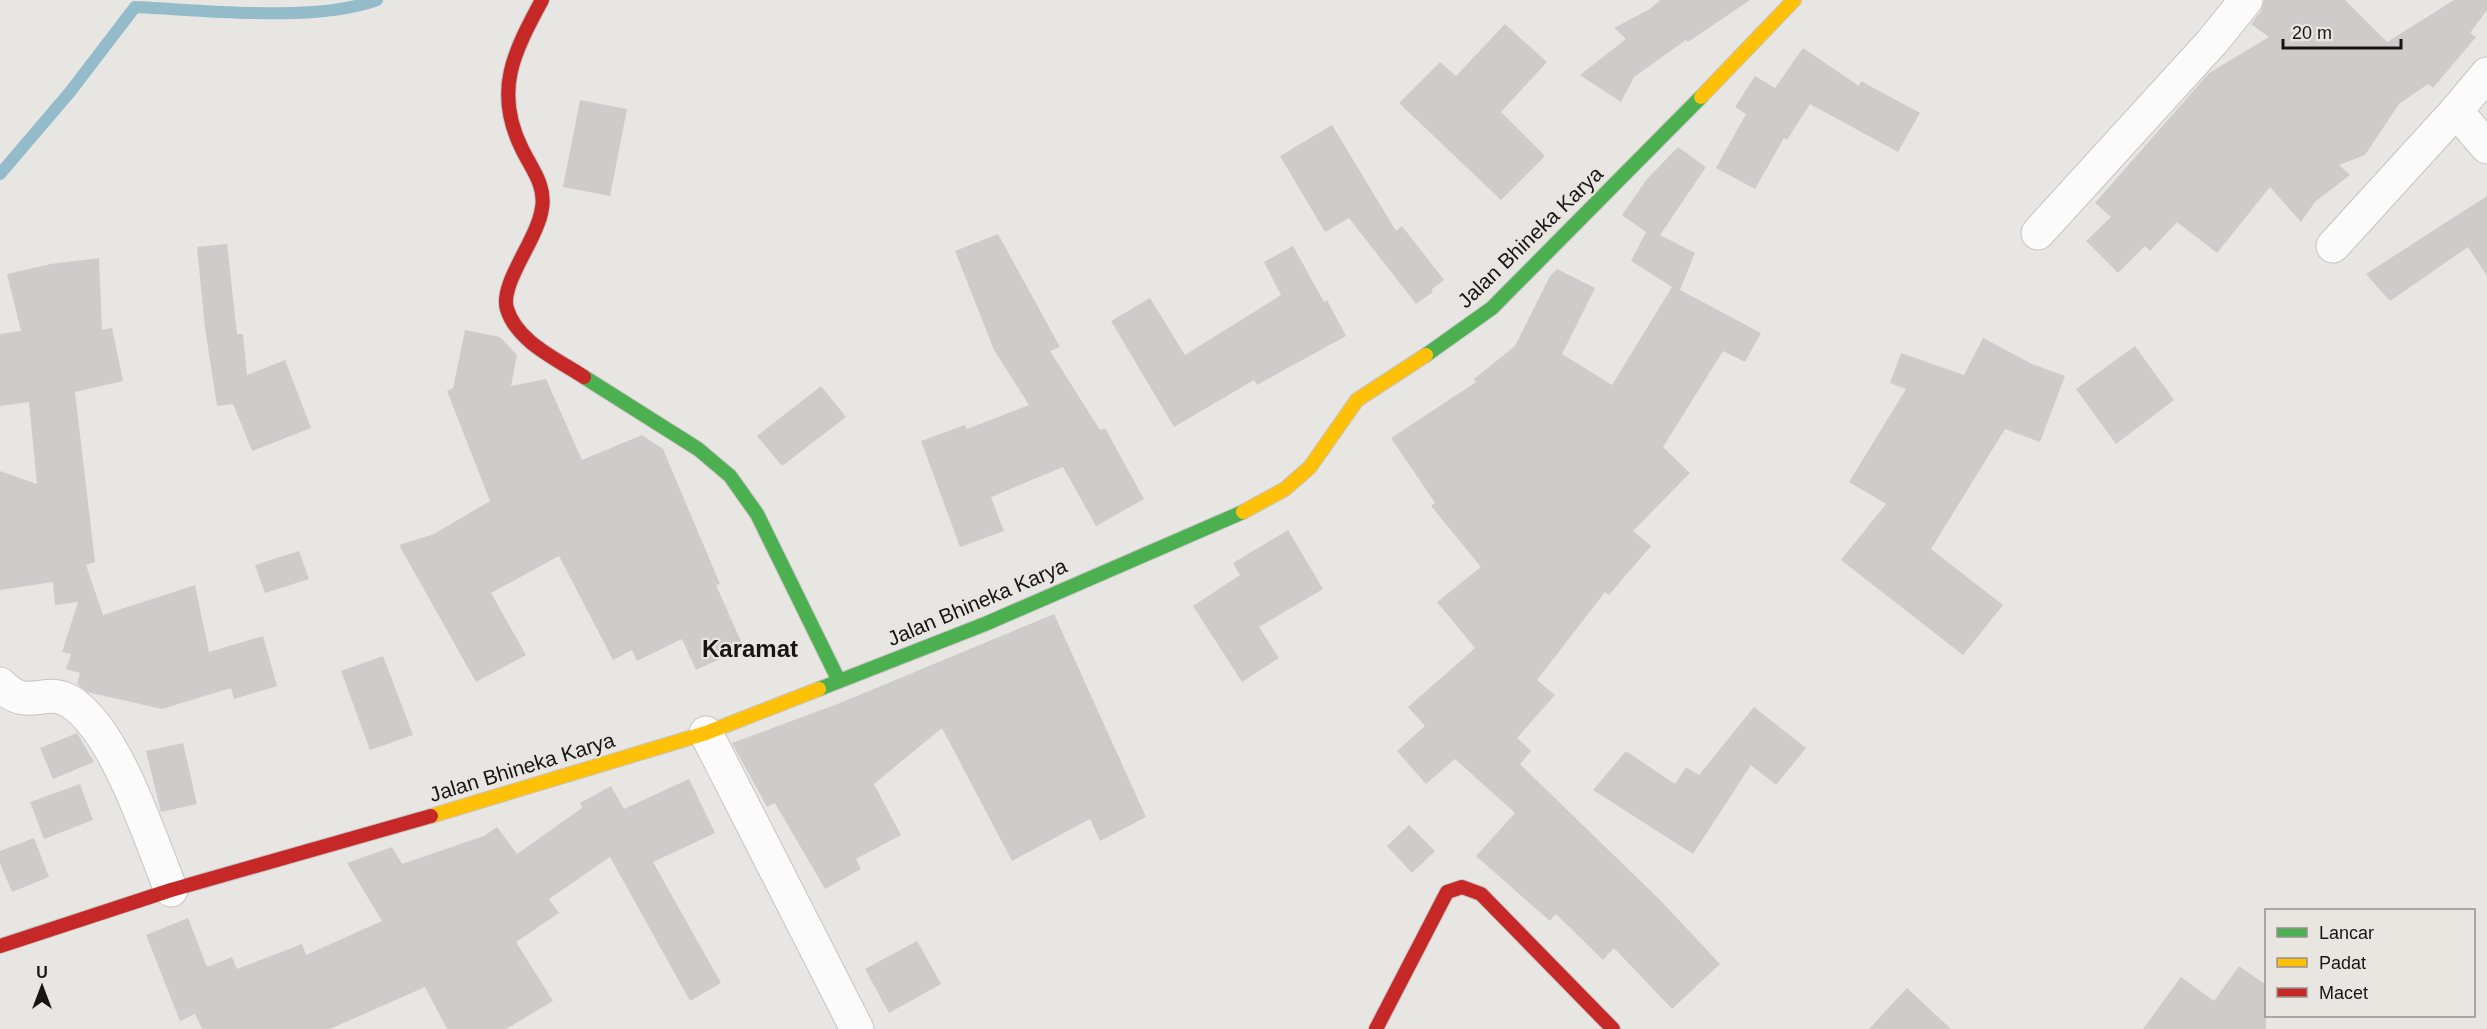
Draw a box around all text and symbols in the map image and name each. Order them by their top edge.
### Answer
scale bar [2283,12,2402,50]
text: 20 m [2292,23,2332,43]
street label: Jalan Bhineka Karya [1453,162,1607,312]
street label: Jalan Bhineka Karya [884,554,1070,650]
district label: Karamat [702,635,798,662]
street label: Jalan Bhineka Karya [427,728,618,806]
legend [2265,909,2475,1017]
text: Lancar [2319,923,2374,943]
text: Padat [2319,953,2366,973]
north arrow [12,957,72,1017]
text: U [36,964,48,981]
text: Macet [2319,983,2368,1003]

